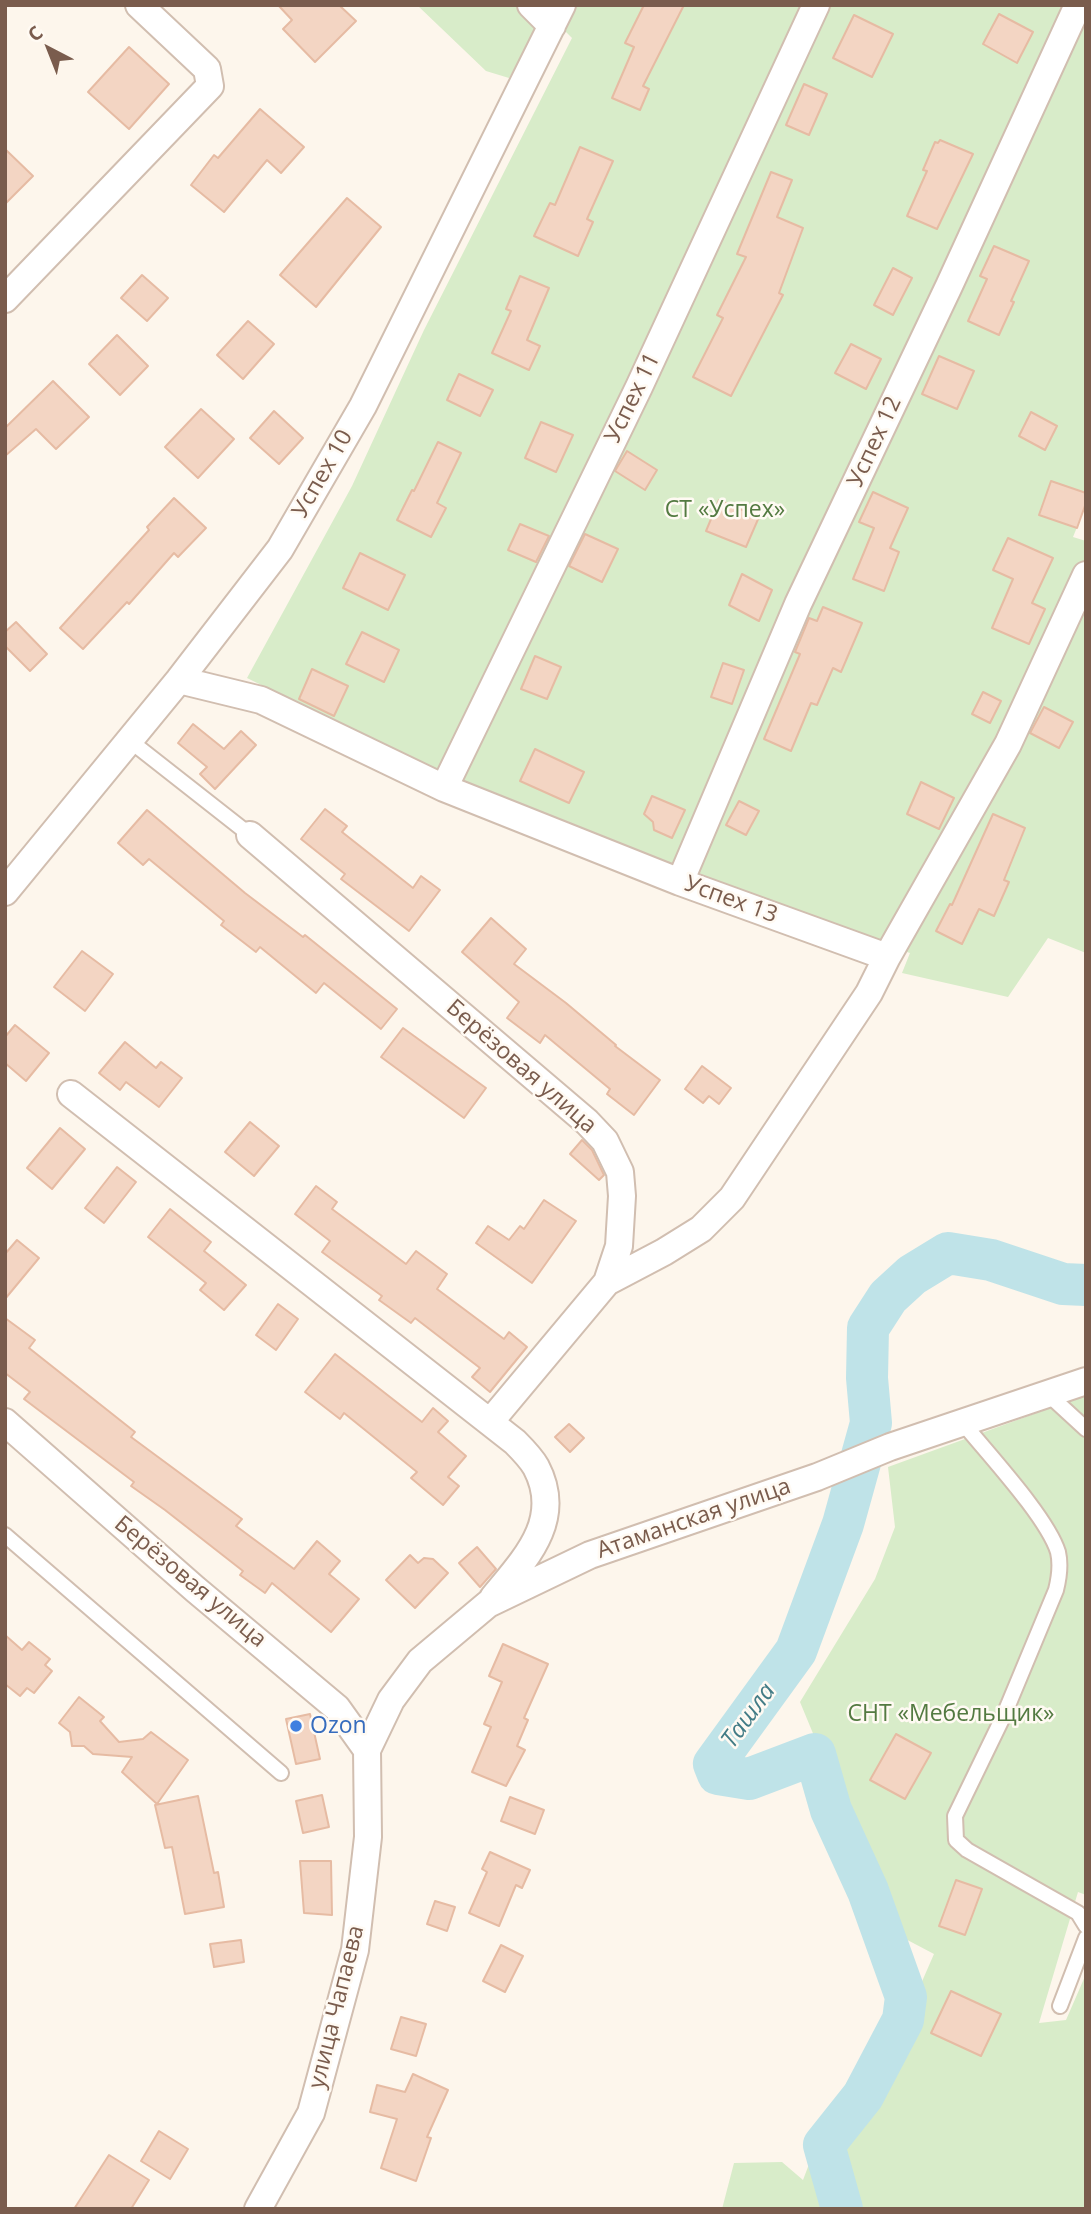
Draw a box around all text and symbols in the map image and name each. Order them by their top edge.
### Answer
north arrow [14,14,84,84]
text: С [22,20,48,47]
street label: Успех 11 [599,348,667,448]
street label: Успех 12 [842,392,908,492]
street label: Успех 10 [287,425,359,523]
park label: СТ «Успех» [665,496,785,524]
street label: Успех 13 [681,870,781,930]
street label: Берёзовая улица [440,994,602,1140]
street label: Атаманская улица [593,1473,795,1565]
street label: Берёзовая улица [108,1510,272,1654]
water label: Ташла [716,1678,782,1754]
park label: СНТ «Мебельщик» [848,1700,1054,1728]
place label: Ozon [310,1712,367,1740]
marker: Ozon [288,1718,304,1734]
street label: улица Чапаева [303,1923,371,2091]

